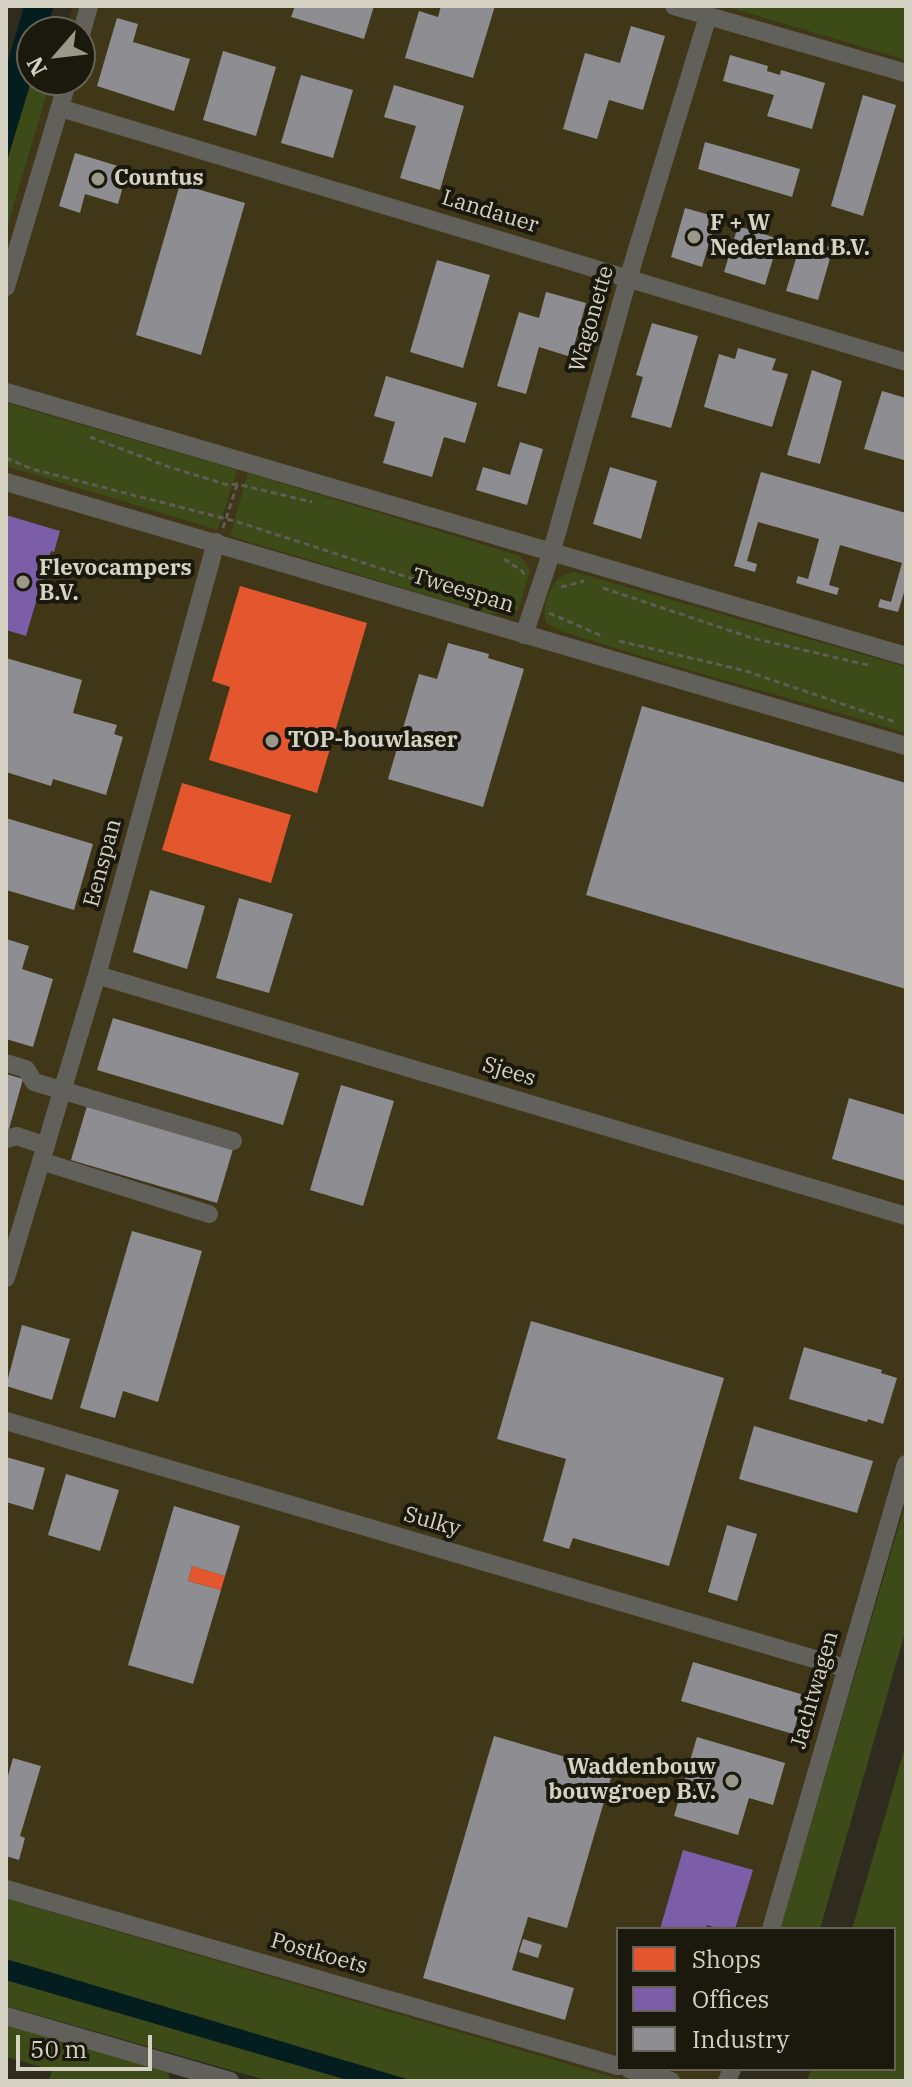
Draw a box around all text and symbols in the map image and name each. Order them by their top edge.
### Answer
north arrow [16,16,96,96]
text: N [19,52,53,81]
place label: Countus [114,166,204,192]
marker: Countus [89,170,107,188]
street label: Landauer [439,185,541,239]
place label: F + W Nederland B.V. [710,211,870,262]
marker: F + W Nederland B.V. [685,228,703,246]
street label: Wagonette [564,263,620,375]
place label: Flevocampers B.V. [39,556,192,608]
street label: Tweespan [409,563,517,619]
marker: Flevocampers B.V. [14,573,32,591]
place label: TOP-bouwlaser [288,728,458,754]
marker: TOP-bouwlaser [263,732,281,750]
street label: Eenspan [79,816,127,910]
street label: Sjees [479,1051,539,1093]
street label: Sulky [401,1501,463,1543]
street label: Jachtwagen [786,1628,844,1752]
place label: Waddenbouw bouwgroep B.V. [549,1755,716,1806]
marker: Waddenbouw bouwgroep B.V. [723,1772,741,1790]
legend [616,1927,896,2071]
street label: Postkoets [268,1928,370,1980]
text: Shops [692,1943,761,1975]
text: Offices [692,1983,769,2015]
scale bar [20,2019,156,2069]
text: Industry [692,2023,789,2055]
text: 50 m [30,2033,87,2065]

